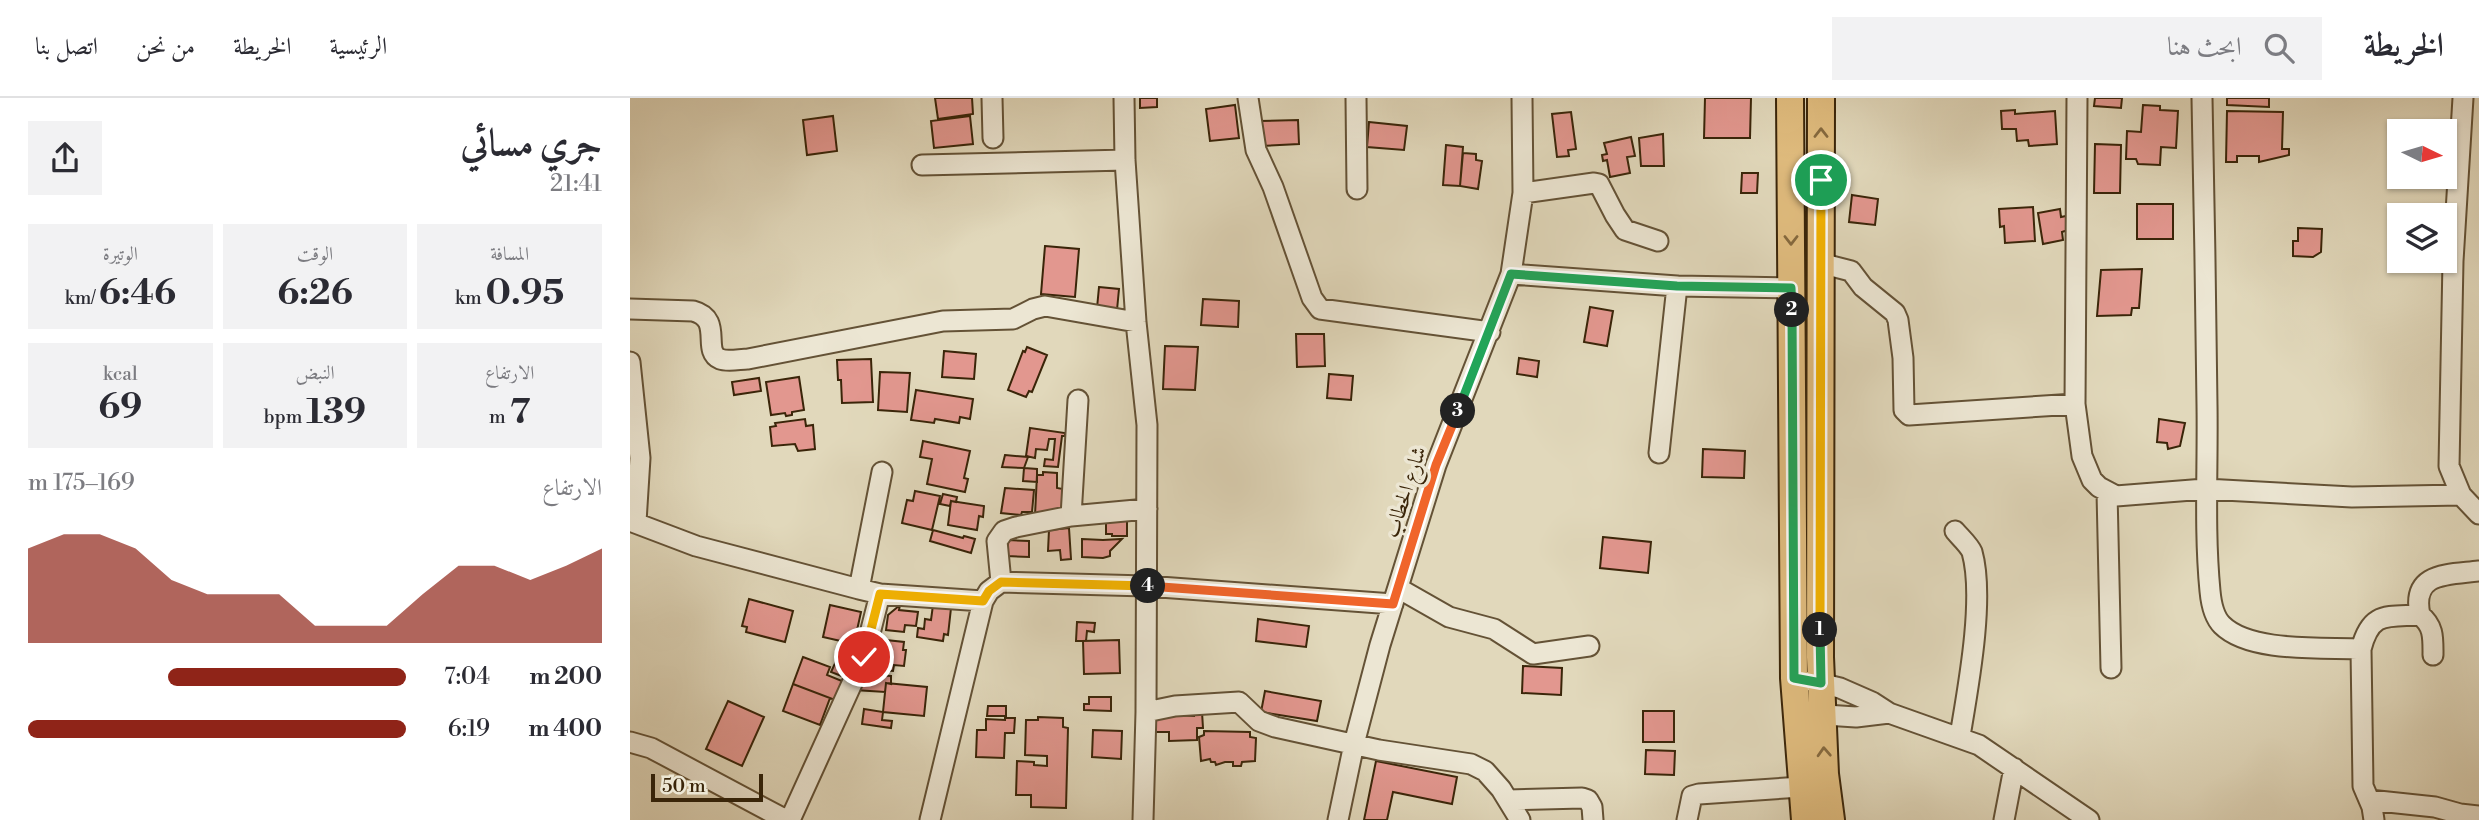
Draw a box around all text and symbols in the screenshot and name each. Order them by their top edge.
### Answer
search box [1832,17,2322,80]
text: الخريطة [2364,26,2444,67]
icon: search [2260,29,2298,67]
text: ابحث هنا [2167,31,2242,63]
text: اتصل بنا [35,32,98,62]
text: من نحن [136,32,195,62]
text: الخريطة [233,32,292,62]
text: الرئيسية [330,32,387,62]
north arrow [2387,119,2457,189]
map controls [2387,119,2457,273]
text: جري مسائي [461,120,602,167]
button: share [28,121,102,195]
one-way arrow [1813,127,1829,138]
pin [1791,150,1851,210]
icon: arrive [1802,161,1840,199]
text: 21:41 [550,170,602,198]
button: layers [2387,203,2457,273]
one-way arrow [1783,235,1799,245]
text: الوتيرة [103,242,138,266]
text: الوقت [297,242,333,266]
text: المسافة [490,242,529,266]
text: 6:46 [99,272,176,315]
text: 6:26 [277,272,353,315]
text: 0.95 [486,272,564,315]
text: /km [65,286,99,310]
text: km [455,286,486,310]
pin: 2 [1774,292,1810,328]
text: 2 [1786,297,1797,321]
text: النبض [295,361,335,385]
text: الارتفاع [485,361,534,385]
text: kcal [103,362,138,386]
text: 69 [98,386,142,429]
text: 139 [306,391,366,434]
text: 7 [510,391,530,434]
pin: 3 [1440,394,1476,428]
text: 3 [1452,398,1463,422]
text: bpm [264,405,306,429]
text: m [489,405,510,429]
street label: شارع الحطاب [1379,443,1437,542]
text: 169–175 m [28,469,135,497]
text: الارتفاع [542,474,602,502]
pin: 4 [1130,568,1166,603]
text: 4 [1141,573,1154,597]
pin: 1 [1802,612,1838,648]
text: 1 [1815,617,1824,641]
pin [834,627,894,687]
icon: check [845,638,883,676]
text: 7:04 [444,663,490,691]
text: 200 m [530,663,602,691]
text: 6:19 [448,715,490,743]
text: 400 m [529,715,602,743]
one-way arrow [1816,746,1831,757]
scale bar [651,771,763,803]
text: 50 m [662,774,706,798]

